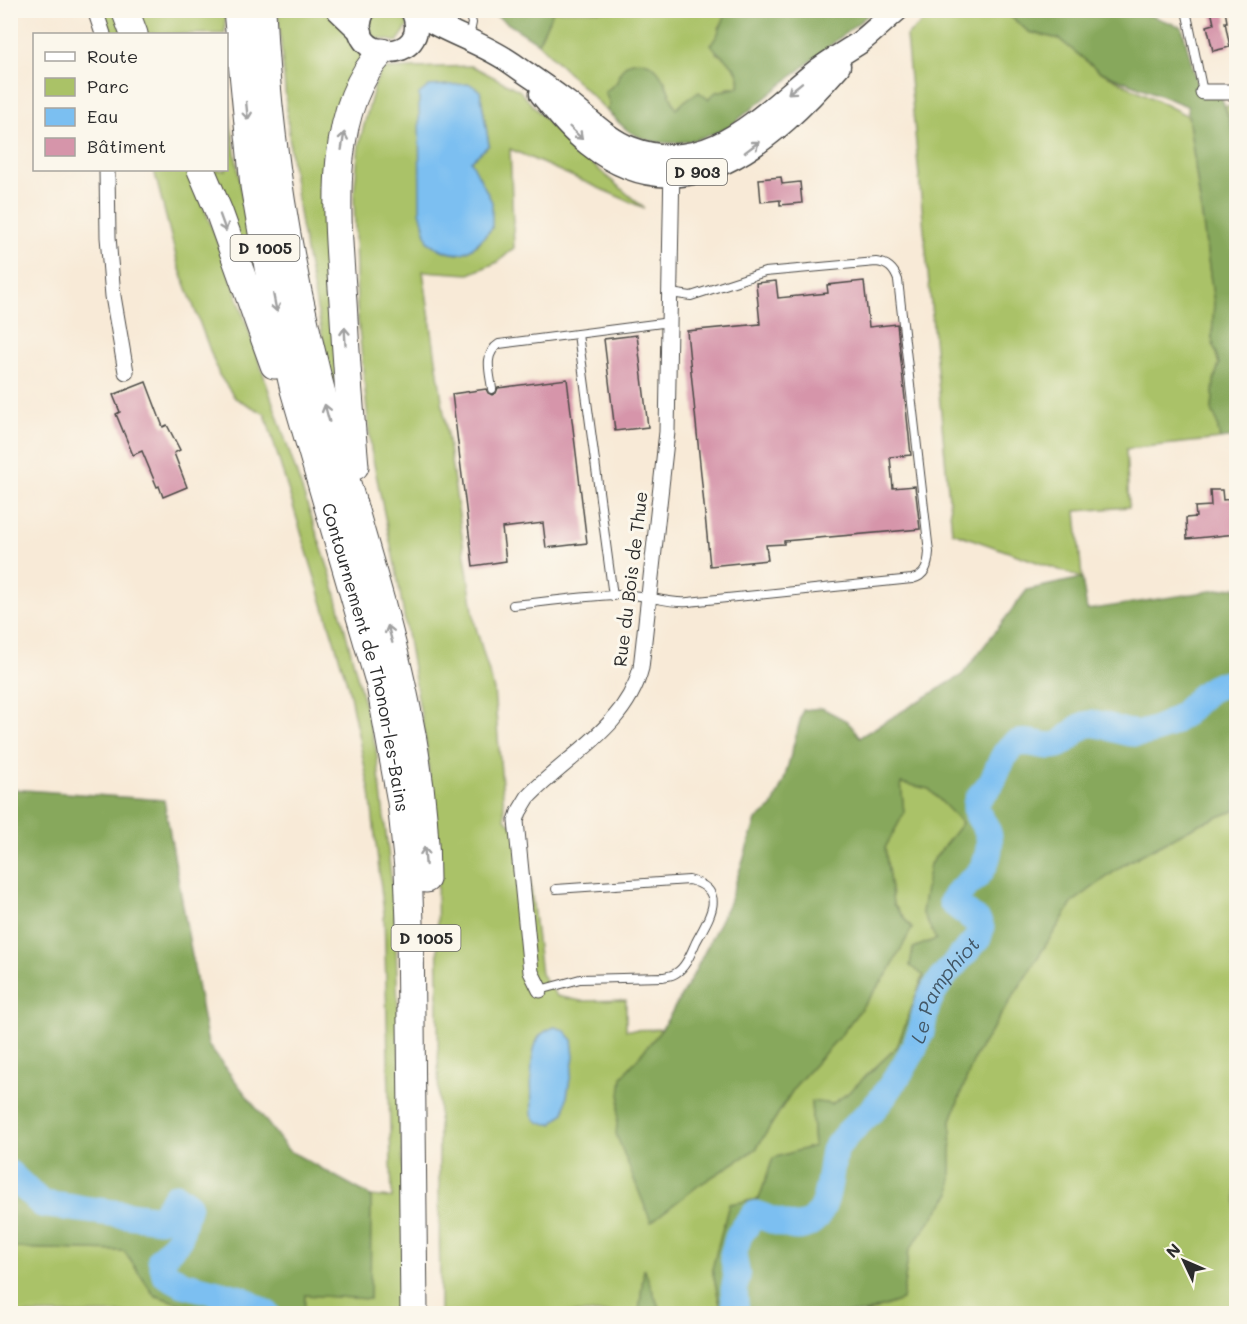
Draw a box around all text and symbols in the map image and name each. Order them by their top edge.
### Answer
legend [33,33,228,171]
text: Route [87,44,138,68]
text: Parc [87,74,129,98]
one-way arrow [788,81,803,95]
one-way arrow [242,100,253,120]
text: Eau [87,104,118,128]
one-way arrow [568,126,583,140]
one-way arrow [338,132,349,152]
text: Bâtiment [87,134,166,158]
one-way arrow [744,140,760,153]
road number: D 903 [667,159,727,185]
one-way arrow [219,213,230,232]
road number: D 1005 [230,235,300,261]
one-way arrow [270,293,281,313]
one-way arrow [339,326,350,346]
one-way arrow [321,404,332,423]
street label: Rue du Bois de Thue [607,490,653,668]
street label: Contournement de Thonon-les-Bains [317,500,415,813]
one-way arrow [383,625,395,644]
one-way arrow [420,847,431,867]
road number: D 1005 [392,925,460,951]
water label: Le Pamphiot [904,931,985,1047]
north arrow [1154,1231,1214,1291]
text: N [1161,1239,1185,1262]

